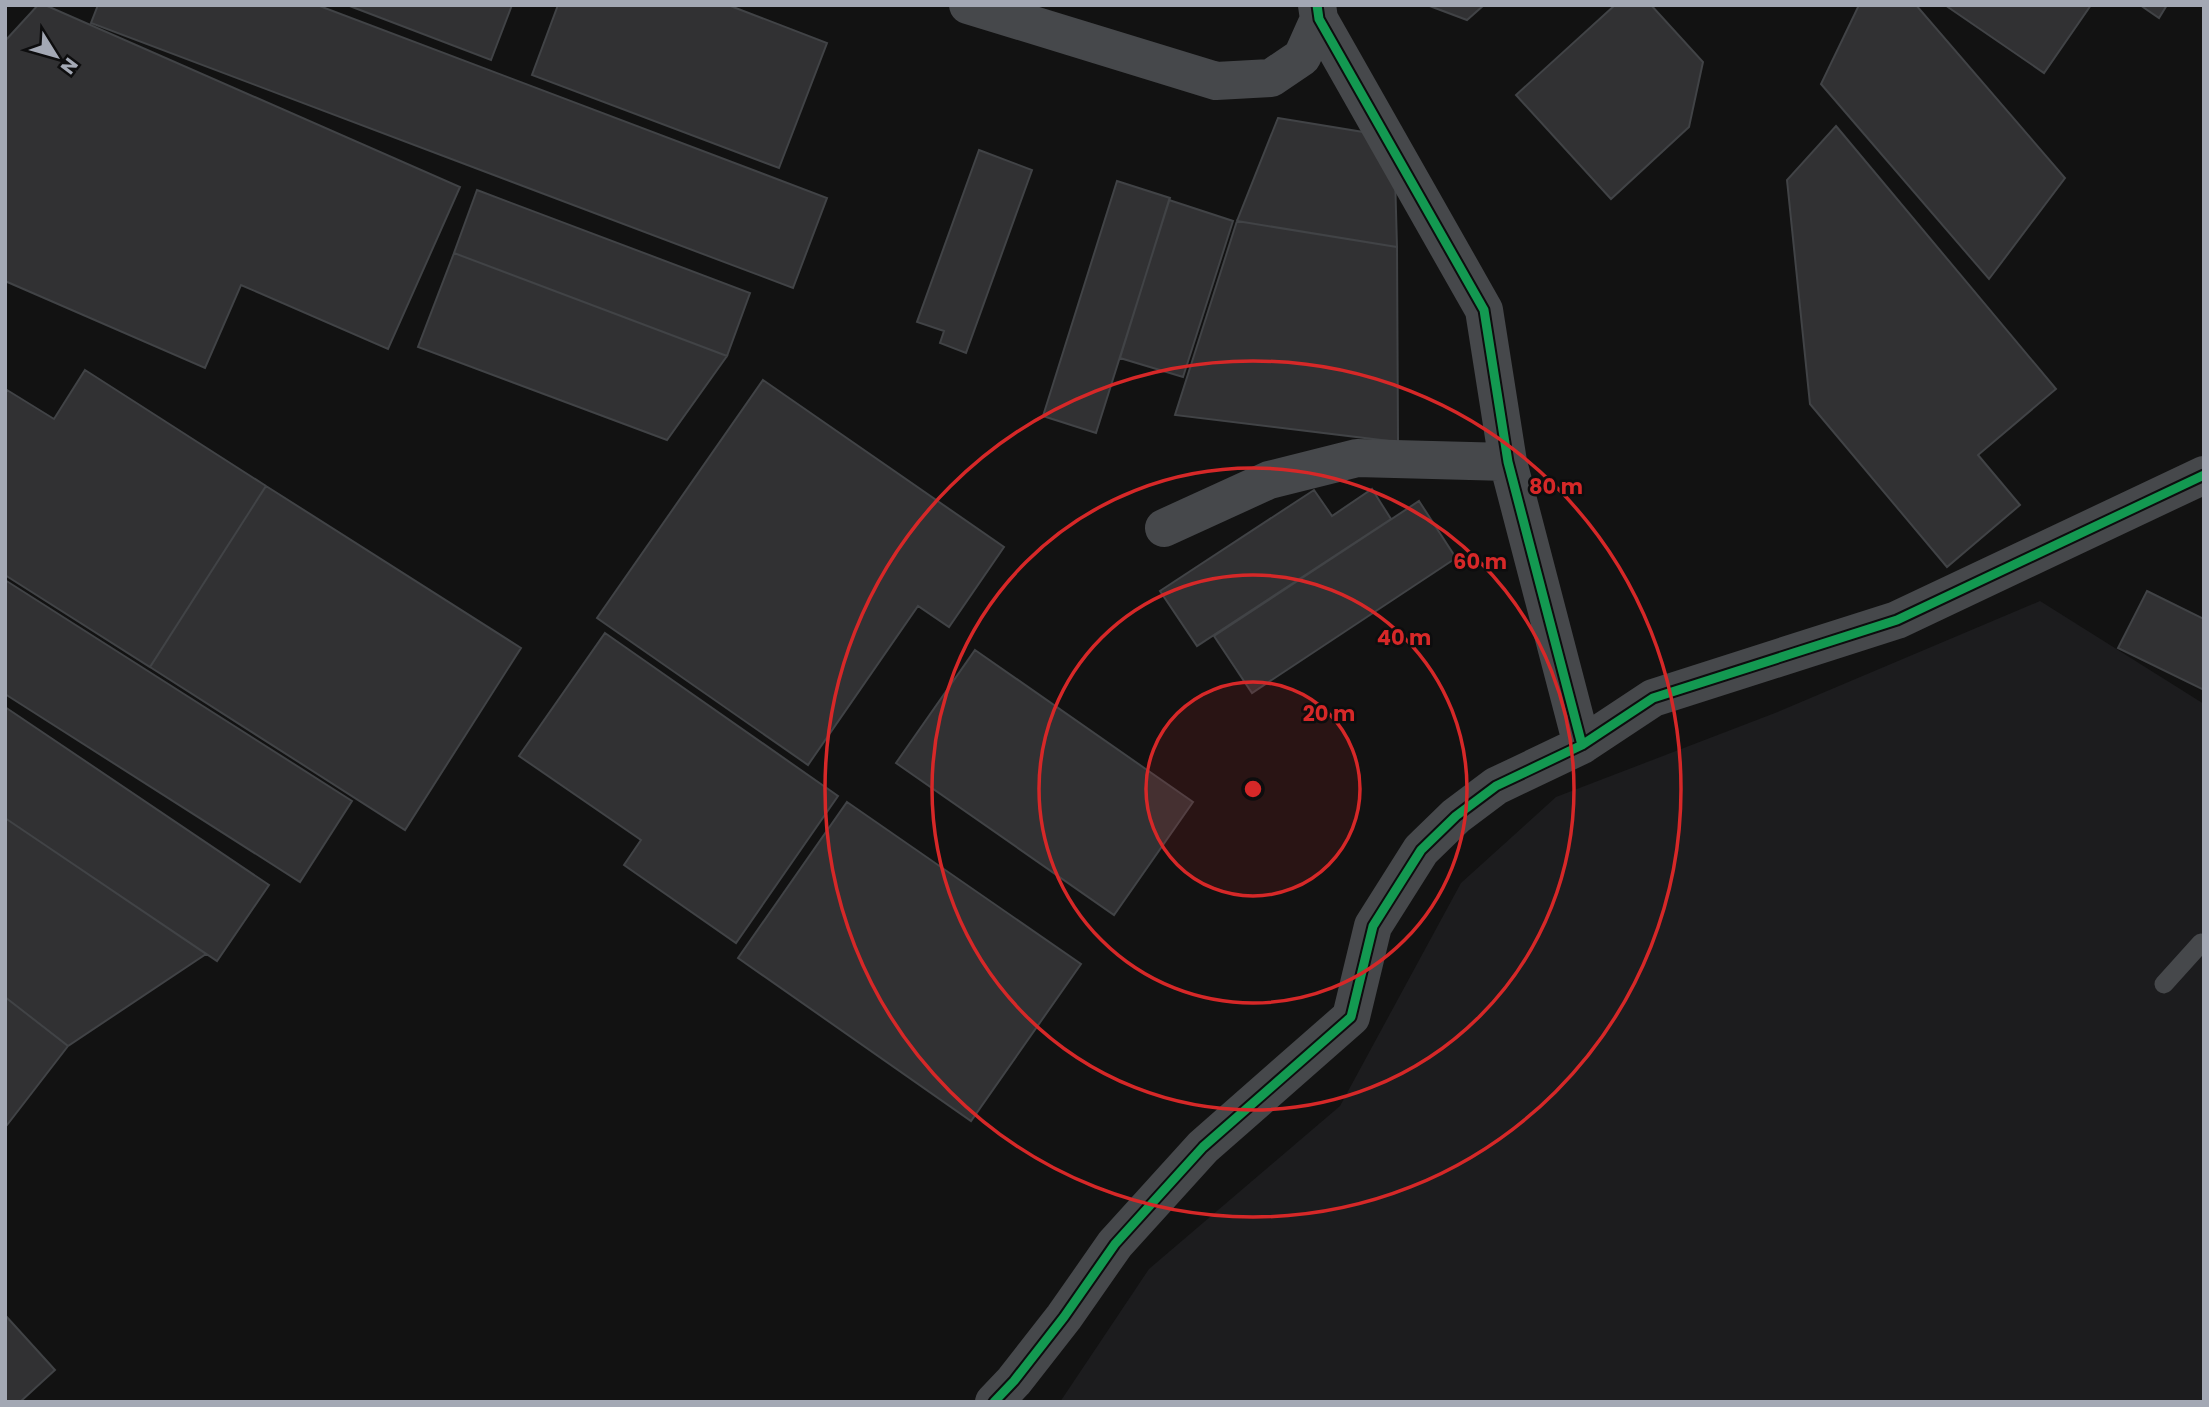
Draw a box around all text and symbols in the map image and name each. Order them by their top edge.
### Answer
north arrow [21,21,91,91]
text: N [54,52,84,80]
text: 80 m [1529,472,1583,501]
text: 60 m [1453,547,1507,576]
text: 40 m [1377,623,1431,652]
text: 20 m [1303,699,1355,728]
centre of rings [1241,777,1265,801]

